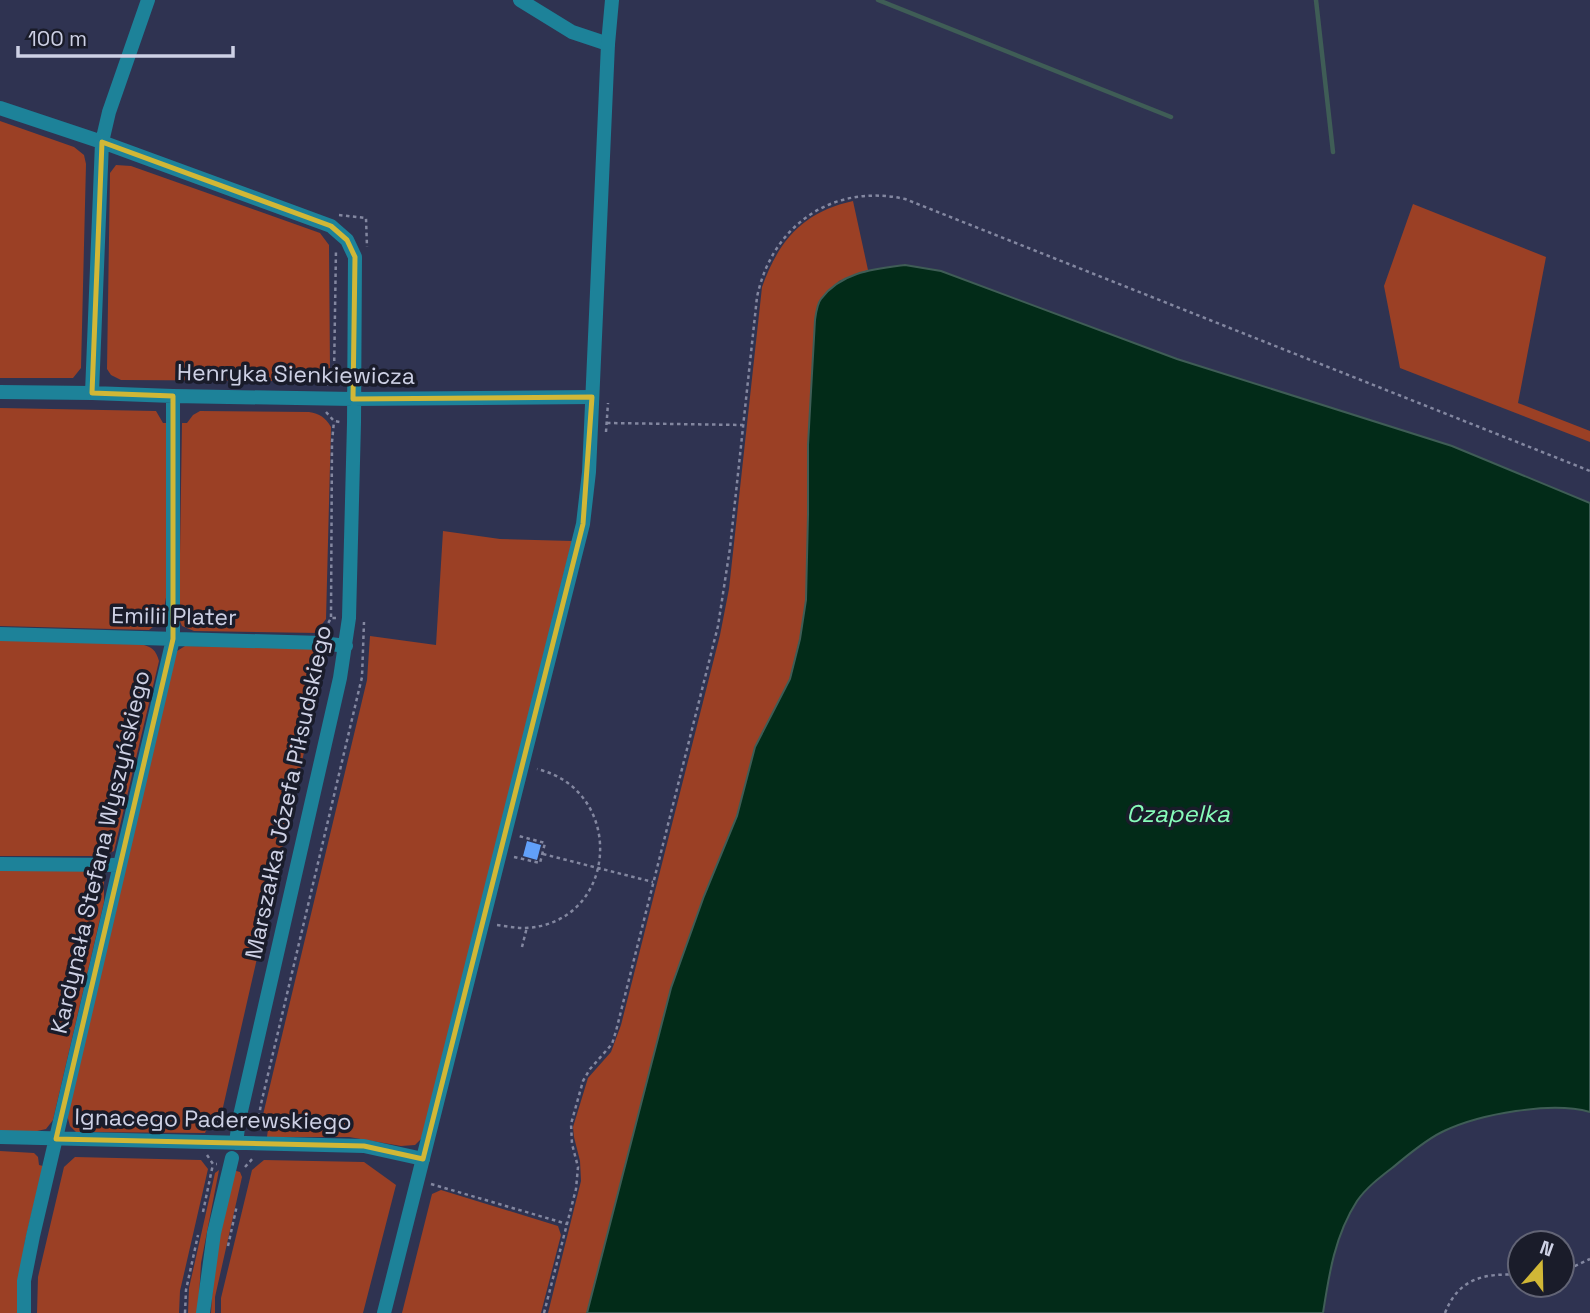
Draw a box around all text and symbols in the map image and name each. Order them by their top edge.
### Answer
scale bar [18,14,233,58]
text: 100 m [28,25,87,52]
street label: Henryka Sienkiewicza [177,357,415,391]
street label: Emilii Plater [111,600,237,632]
street label: Marszałka Józefa Piłsudskiego [238,622,338,962]
street label: Kardynała Stefana Wyszyńskiego [44,667,156,1037]
water label: Czapelka [1126,798,1230,829]
street label: Ignacego Paderewskiego [74,1102,352,1136]
north arrow [1506,1229,1576,1299]
text: N [1536,1235,1557,1262]

